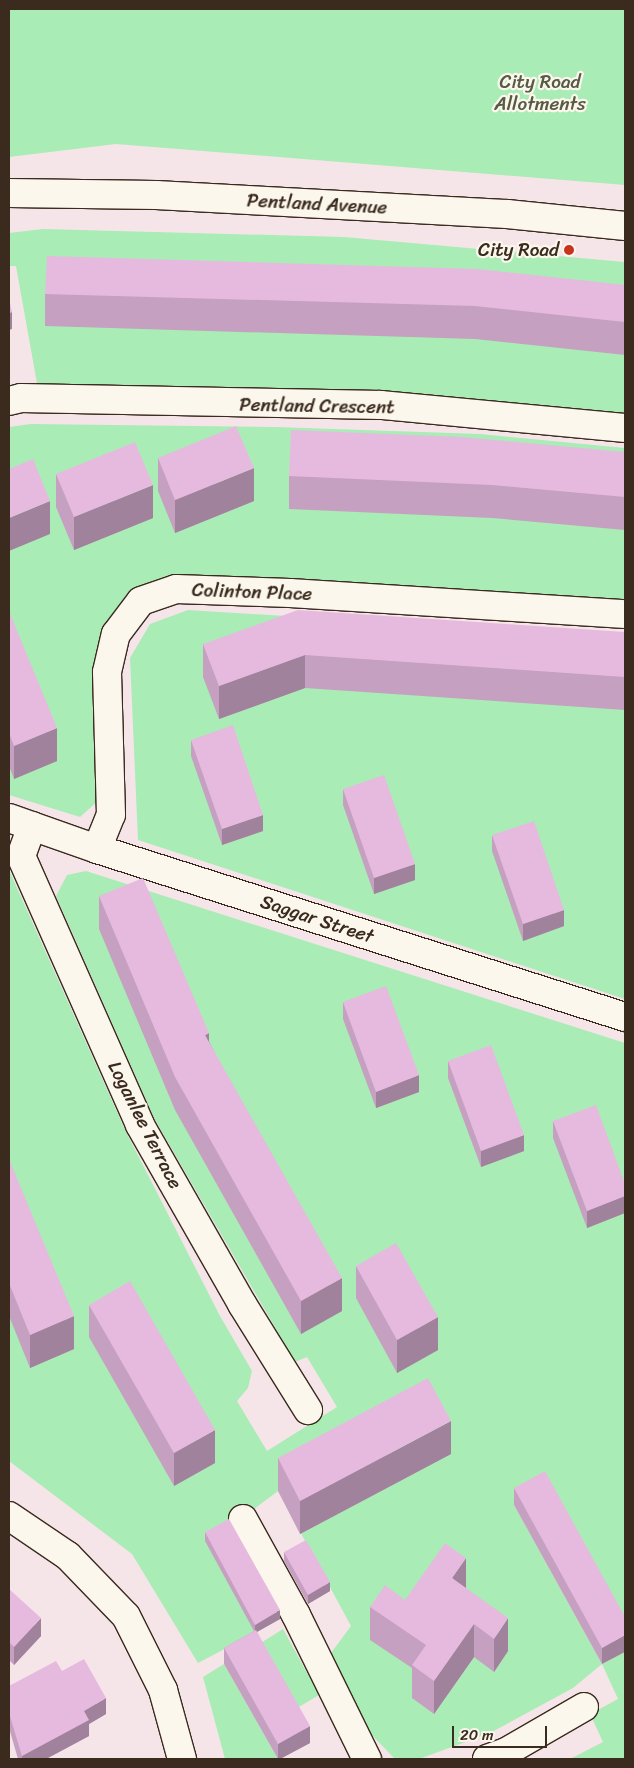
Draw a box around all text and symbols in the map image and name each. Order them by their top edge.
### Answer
park label: City Road Allotments [494,71,586,115]
street label: Pentland Avenue [246,189,388,219]
place label: City Road [478,239,559,261]
marker: City Road [563,244,575,256]
street label: Pentland Crescent [239,393,395,419]
street label: Colinton Place [191,579,313,605]
street label: Saggar Street [257,890,377,948]
street label: Loganlee Terrace [103,1058,187,1192]
scale bar [454,1716,549,1748]
text: 20 m [460,1722,494,1748]

